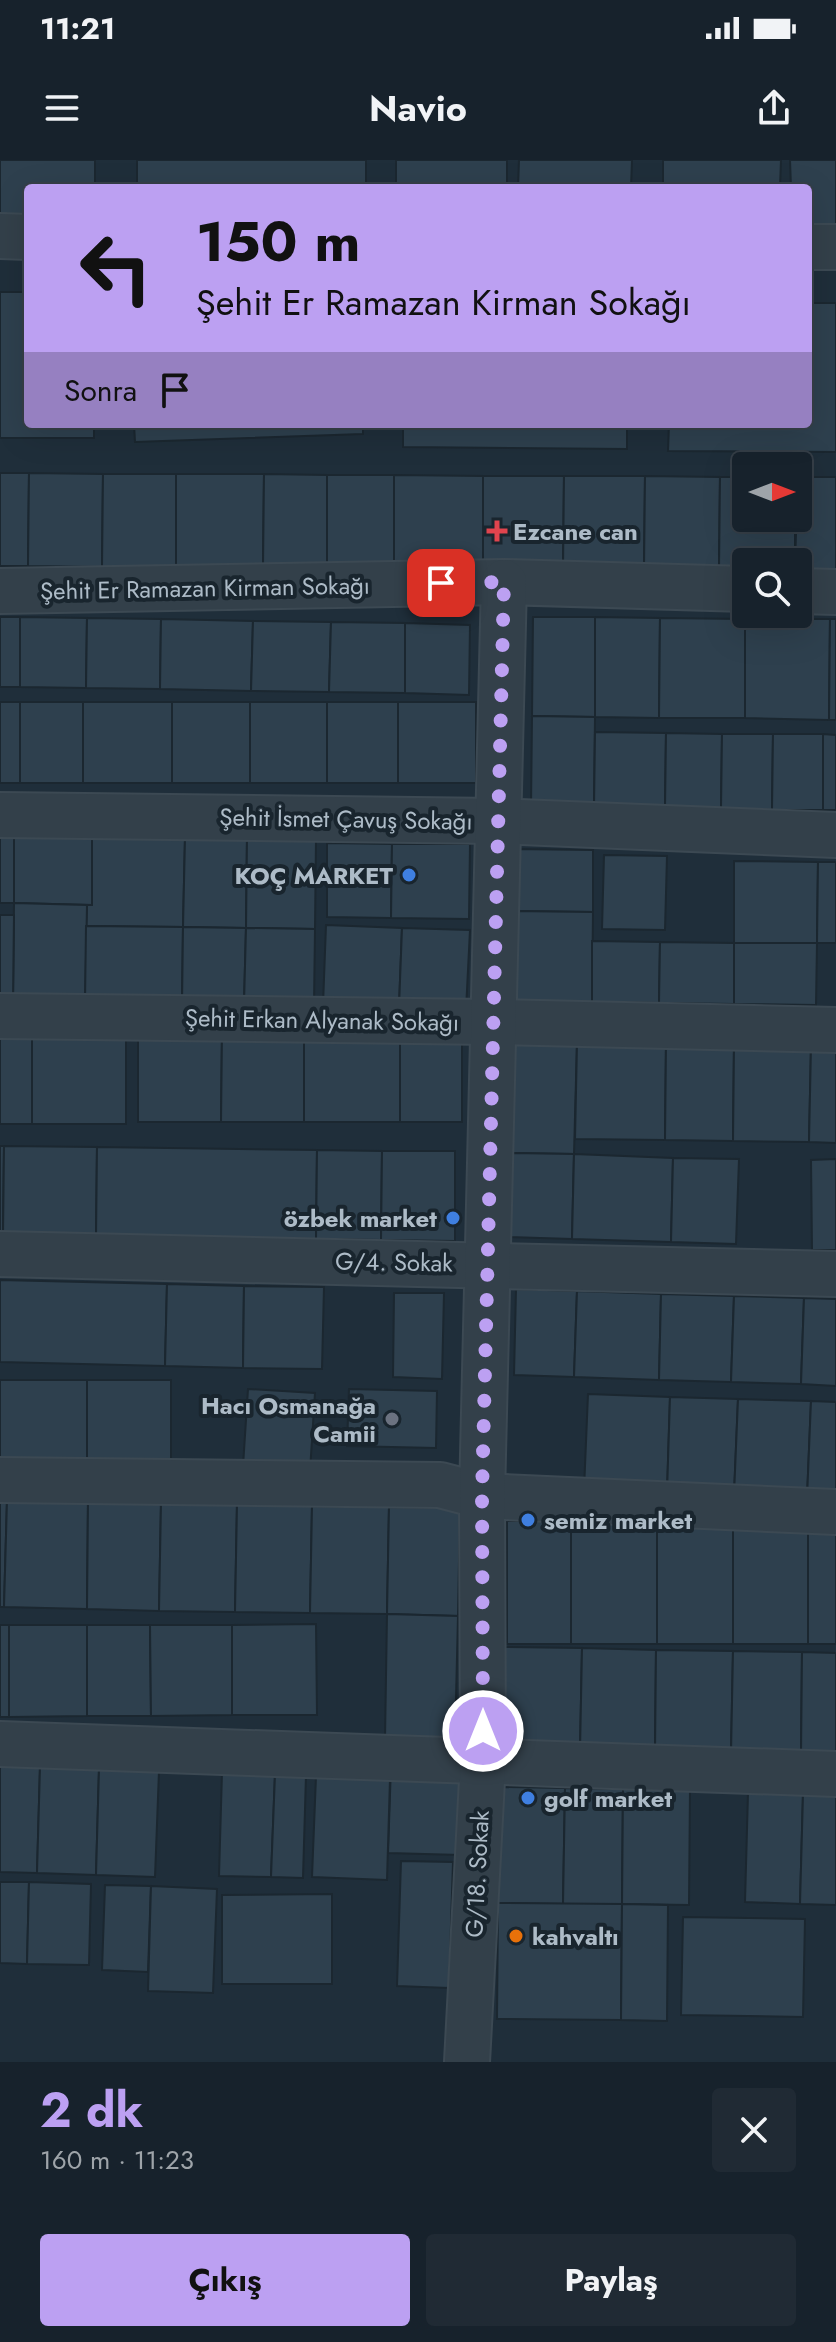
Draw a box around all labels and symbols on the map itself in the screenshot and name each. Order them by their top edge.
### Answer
north arrow [732,452,812,532]
place label: Ezcane can [513,514,638,549]
marker: Ezcane can [488,522,506,540]
pin [407,549,475,617]
street label: Şehit Er Ramazan Kirman Sokağı [40,568,370,608]
street label: Şehit İsmet Çavuş Sokağı [219,799,473,839]
place label: KOÇ MARKET [234,858,394,893]
marker: KOÇ MARKET [400,866,418,884]
street label: Şehit Erkan Alyanak Sokağı [185,1000,459,1040]
place label: özbek market [284,1201,437,1236]
marker: özbek market [444,1209,462,1227]
street label: G/4. Sokak [335,1243,454,1281]
place label: Hacı Osmanağa Camii [201,1388,376,1451]
marker: Hacı Osmanağa Camii [383,1410,401,1428]
place label: semiz market [544,1503,692,1538]
marker: semiz market [519,1511,537,1529]
position arrow [441,1689,525,1773]
place label: golf market [544,1781,672,1816]
marker: golf market [519,1789,537,1807]
street label: G/18. Sokak [456,1809,498,1938]
place label: kahvaltı [532,1919,619,1954]
marker: kahvaltı [507,1927,525,1945]

